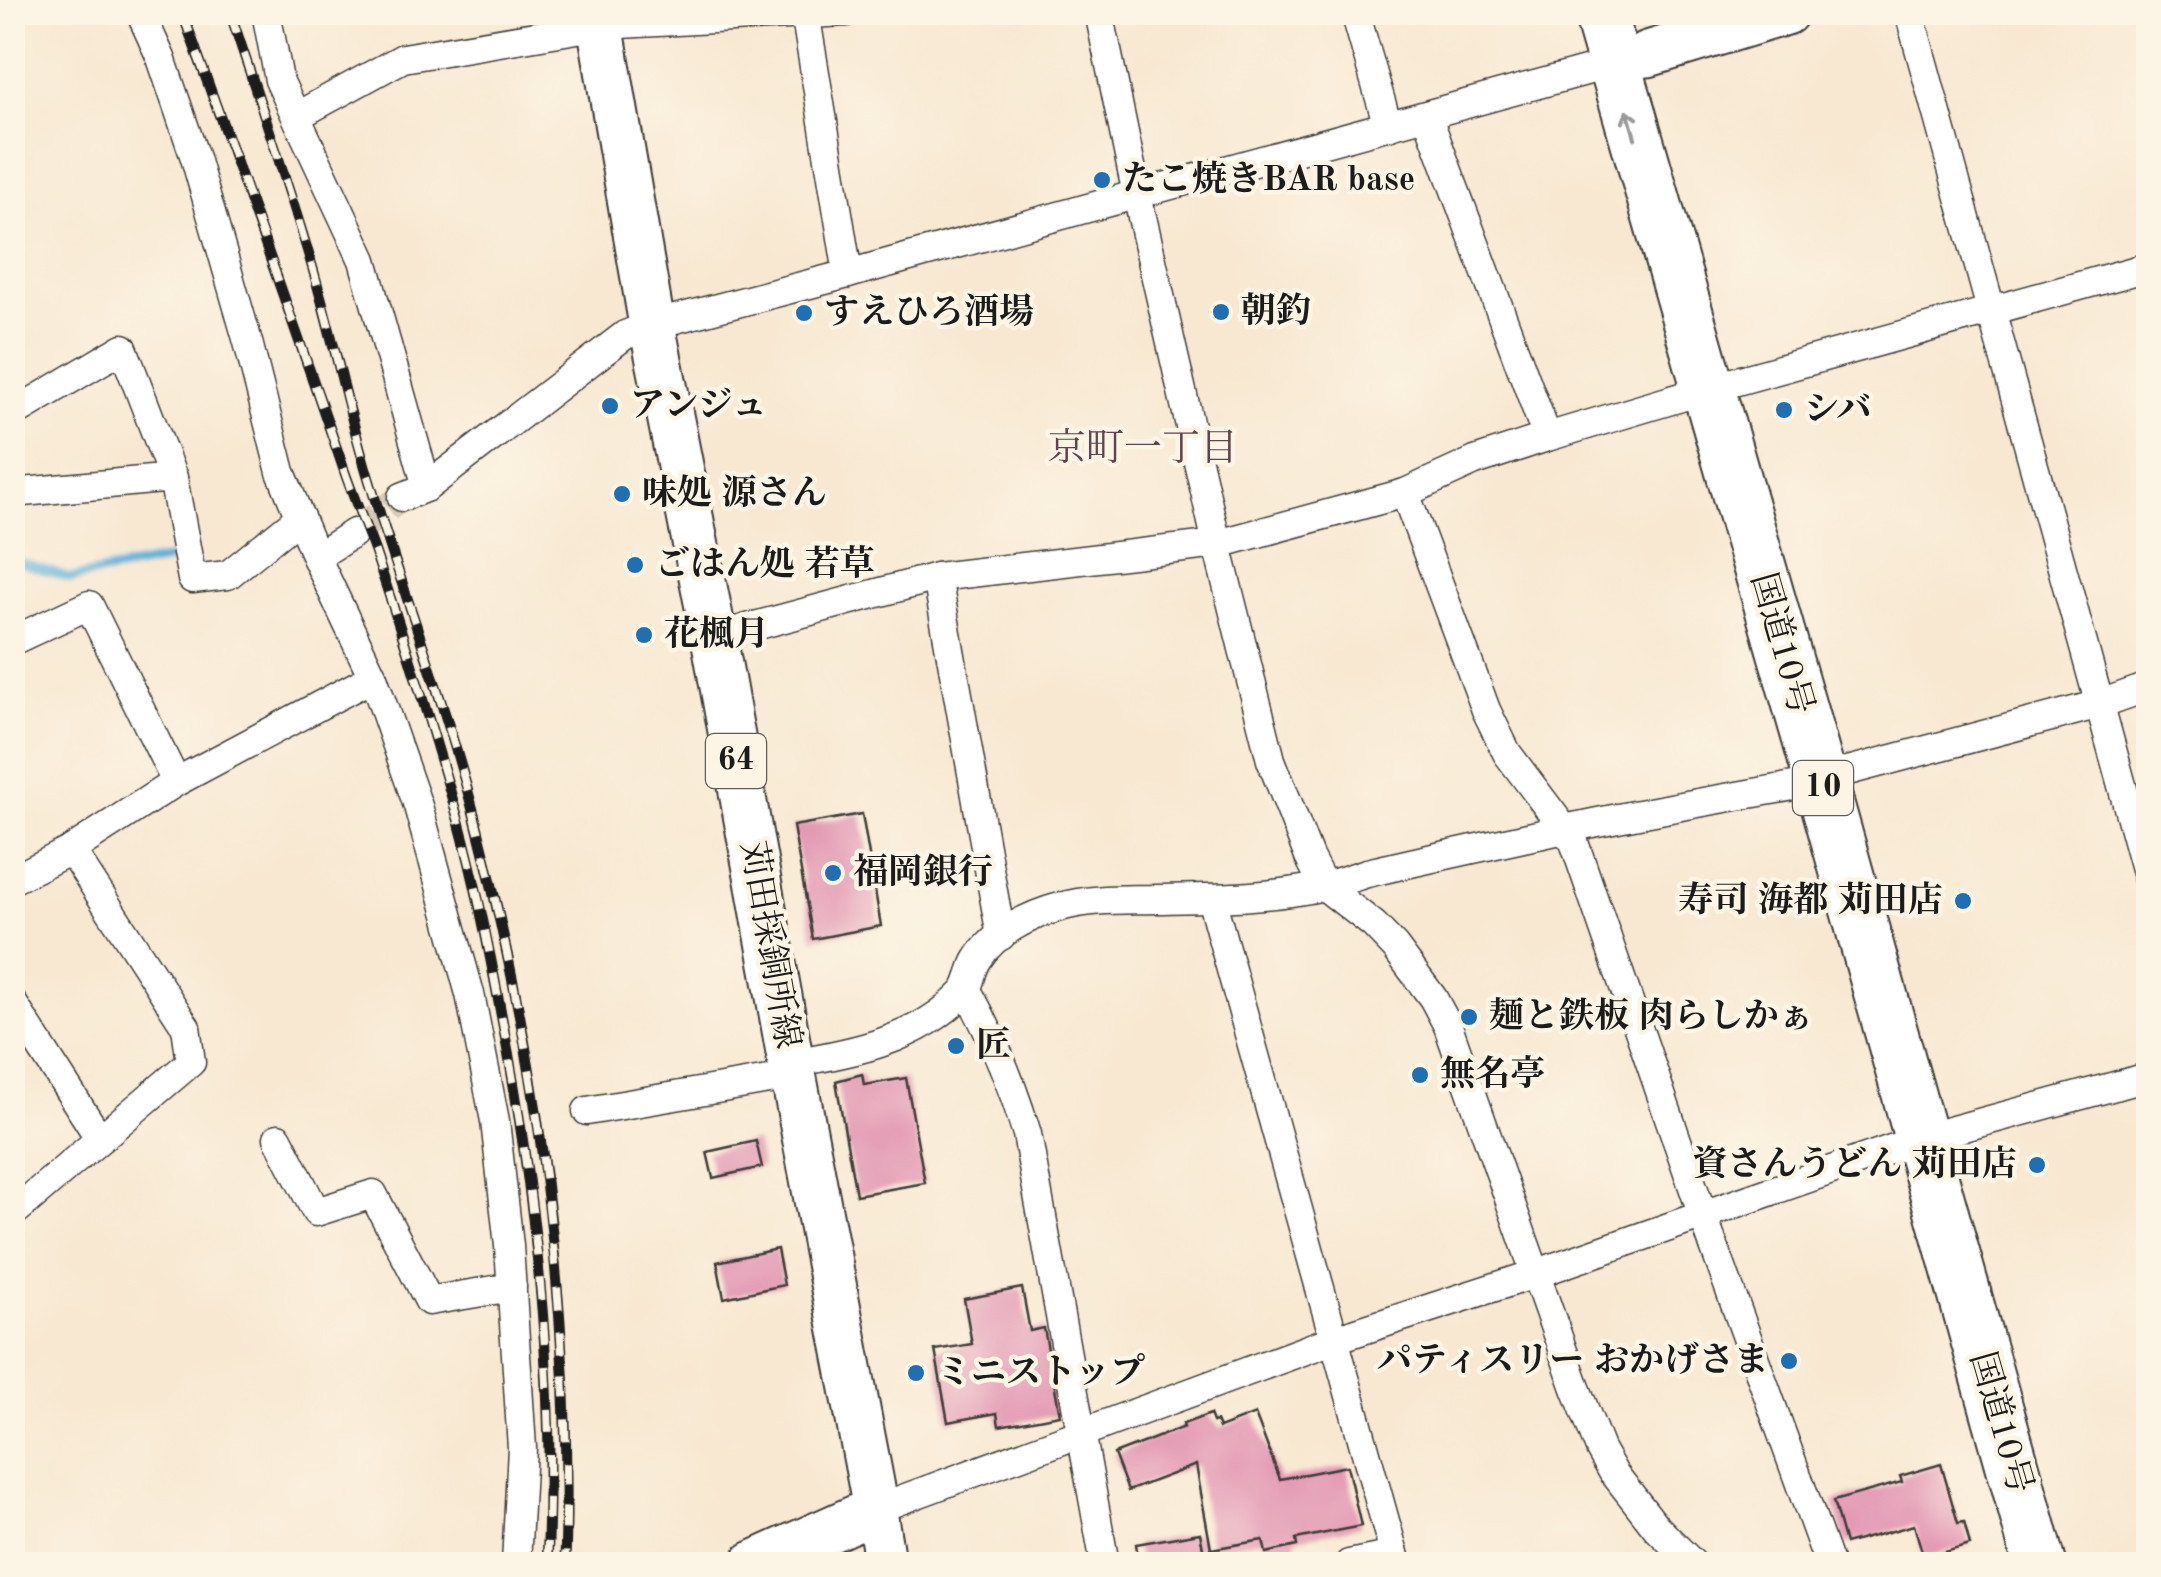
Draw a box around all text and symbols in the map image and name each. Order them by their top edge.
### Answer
one-way arrow [1621,109,1640,140]
place label: たこ焼きBAR base [1122,160,1415,198]
marker: たこ焼きBAR base [1091,169,1113,191]
place label: 朝釣 [1241,292,1311,330]
place label: すえひろ酒場 [824,293,1034,331]
marker: 朝釣 [1210,301,1232,323]
marker: すえひろ酒場 [793,302,815,324]
place label: アンジュ [630,387,767,424]
place label: シバ [1804,393,1872,428]
marker: アンジュ [599,395,621,417]
marker: シバ [1773,399,1795,421]
district label: 京町一丁目 [1048,427,1238,469]
place label: 味処 源さん [642,474,827,512]
marker: 味処 源さん [611,483,633,505]
place label: ごはん処 若草 [655,545,875,583]
marker: ごはん処 若草 [624,554,646,576]
street label: 国道10号 [1744,568,1821,719]
place label: 花楓月 [664,615,769,653]
marker: 花楓月 [633,624,655,646]
road number: 64 [706,734,766,788]
road number: 10 [1793,761,1853,815]
street label: 苅田採銅所線 [734,838,807,1051]
place label: 福岡銀行 [853,853,993,891]
marker: 福岡銀行 [822,862,844,884]
place label: 寿司 海都 苅田店 [1678,881,1943,919]
marker: 寿司 海都 苅田店 [1952,890,1974,912]
place label: 麺と鉄板 肉らしかぁ [1489,997,1814,1035]
marker: 麺と鉄板 肉らしかぁ [1458,1006,1480,1028]
place label: 匠 [976,1026,1011,1064]
marker: 匠 [945,1035,967,1057]
place label: 無名亭 [1440,1055,1545,1093]
marker: 無名亭 [1409,1064,1431,1086]
place label: 資さんうどん 苅田店 [1692,1145,2017,1183]
marker: 資さんうどん 苅田店 [2026,1154,2048,1176]
place label: パティスリー おかげさま [1377,1341,1769,1379]
street label: 国道10号 [1963,1347,2040,1498]
marker: パティスリー おかげさま [1778,1350,1800,1372]
place label: ミニストップ [936,1353,1145,1391]
marker: ミニストップ [905,1362,927,1384]

